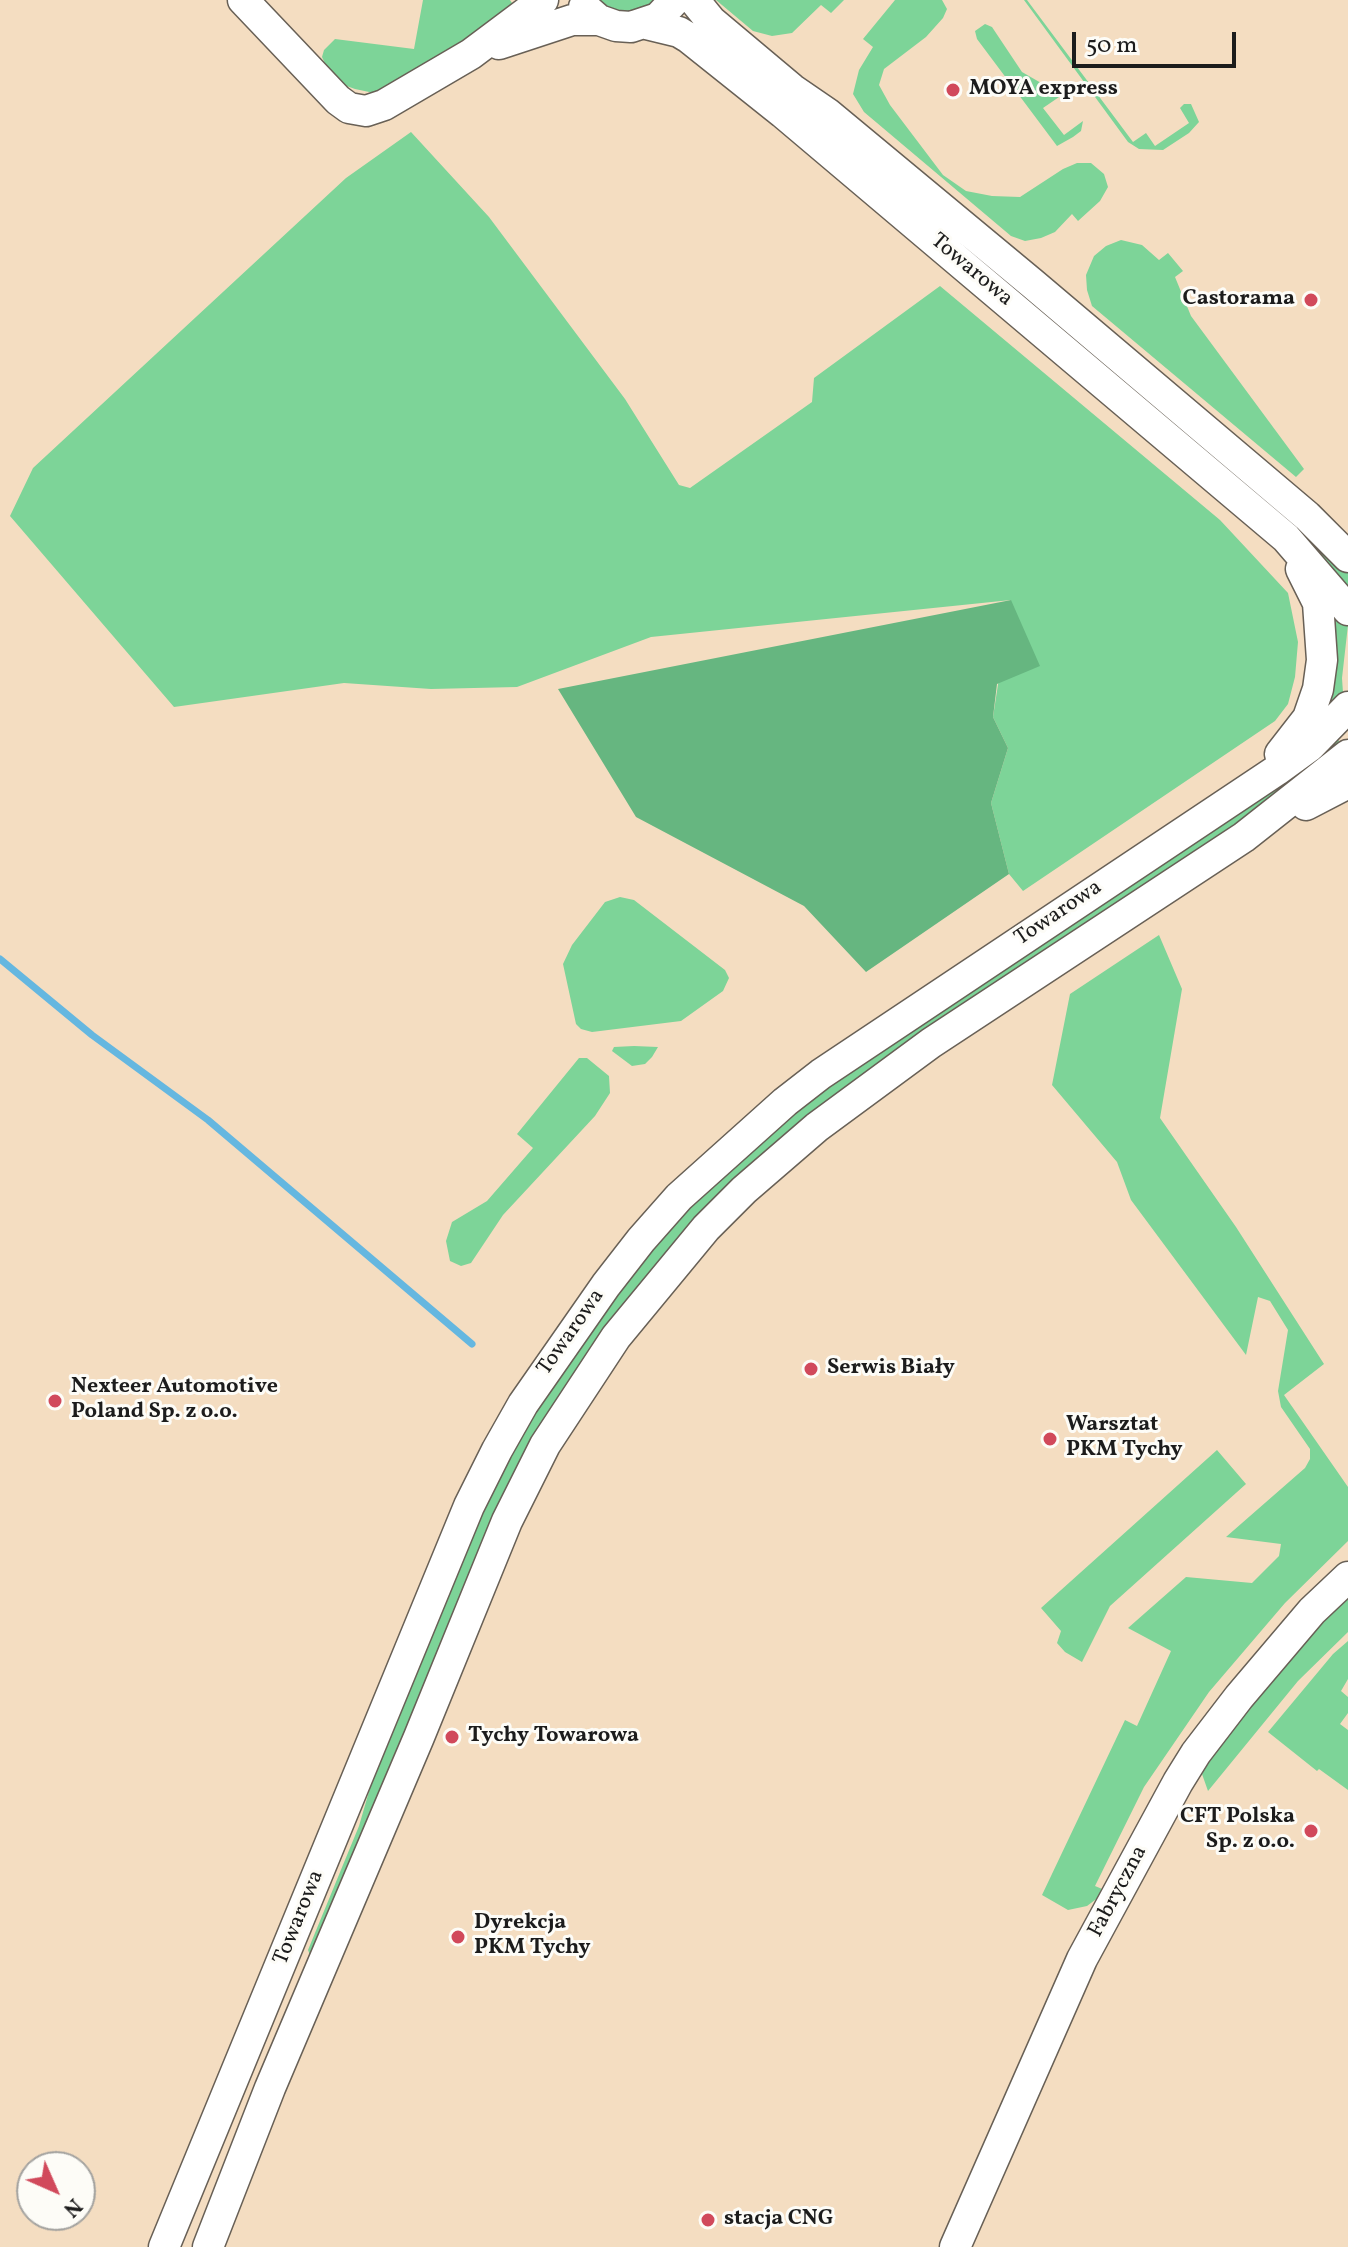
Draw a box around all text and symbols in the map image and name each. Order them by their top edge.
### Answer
scale bar [1076,16,1240,66]
text: 50 m [1086,29,1138,63]
place label: MOYA express [969,77,1118,103]
marker: MOYA express [944,81,962,99]
street label: Towarowa [924,229,1018,313]
place label: Castorama [1183,287,1295,313]
marker: Castorama [1302,291,1320,309]
street label: Towarowa [1010,875,1108,953]
street label: Towarowa [533,1285,611,1381]
place label: Serwis Biały [827,1356,955,1382]
marker: Serwis Biały [802,1360,820,1378]
place label: Nexteer Automotive Poland Sp. z o.o. [71,1375,278,1426]
marker: Nexteer Automotive Poland Sp. z o.o. [46,1392,64,1410]
place label: Warsztat PKM Tychy [1066,1413,1183,1464]
marker: Warsztat PKM Tychy [1041,1430,1059,1448]
place label: Tychy Towarowa [468,1724,639,1750]
marker: Tychy Towarowa [443,1728,461,1746]
place label: CFT Polska Sp. z o.o. [1180,1805,1295,1856]
marker: CFT Polska Sp. z o.o. [1302,1822,1320,1840]
street label: Fabryczna [1084,1842,1154,1942]
street label: Towarowa [269,1867,331,1969]
place label: Dyrekcja PKM Tychy [474,1911,591,1962]
marker: Dyrekcja PKM Tychy [449,1928,467,1946]
north arrow [16,2151,96,2231]
text: N [55,2190,89,2224]
place label: stacja CNG [724,2207,834,2233]
marker: stacja CNG [699,2211,717,2229]

